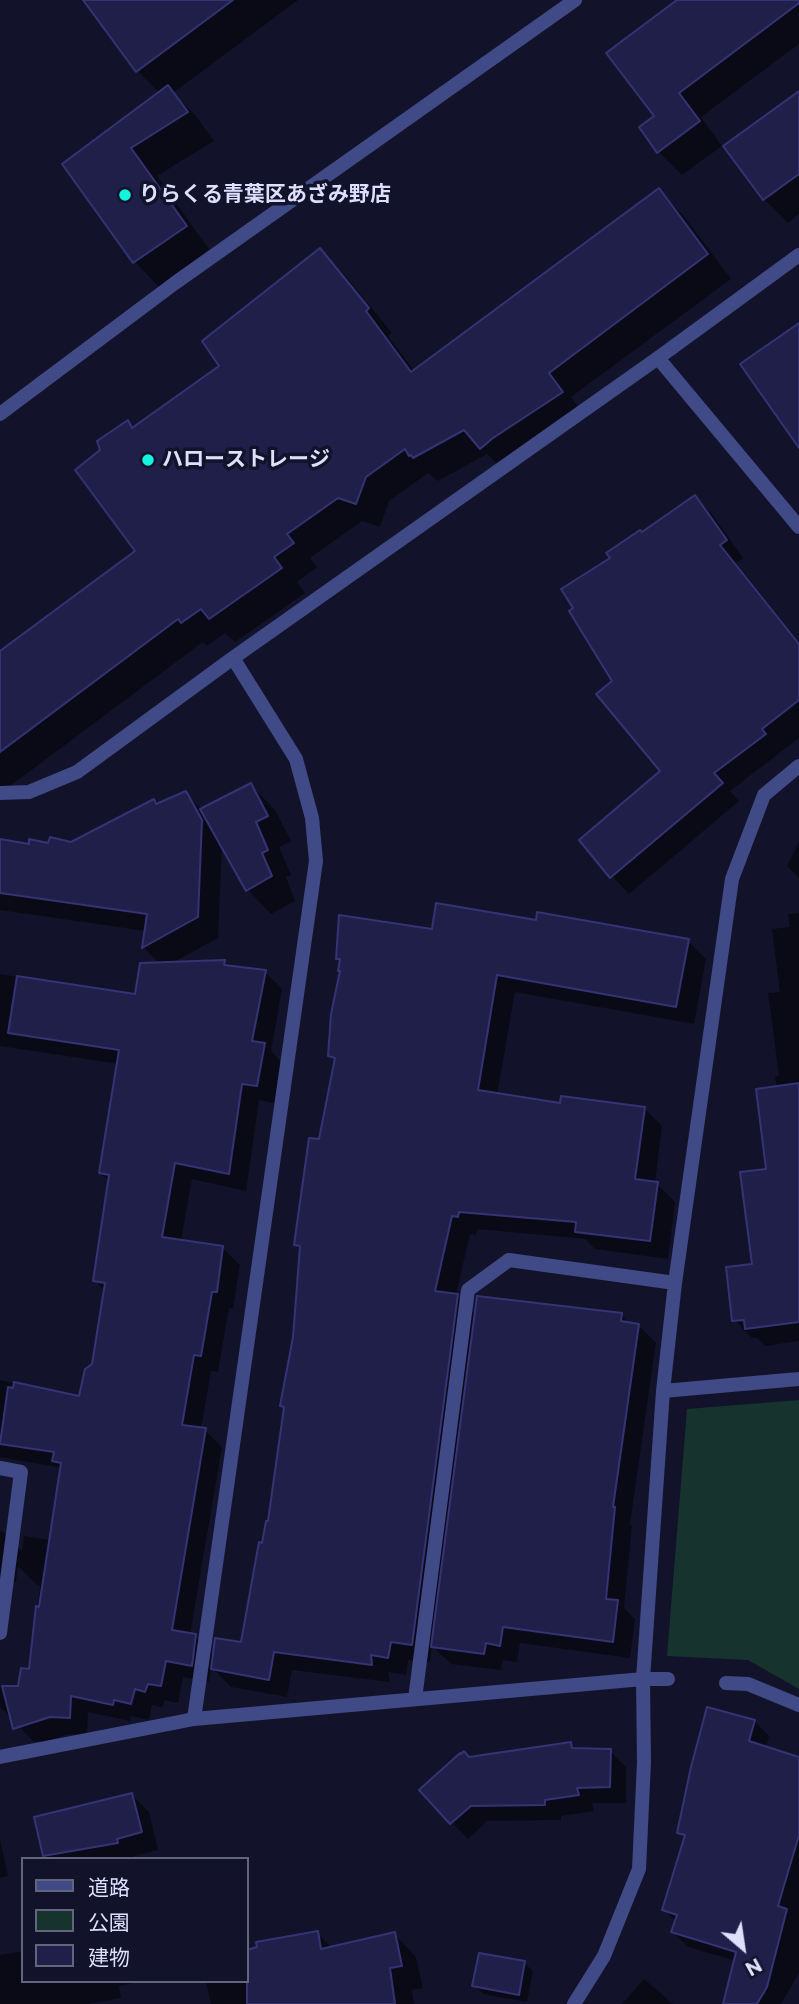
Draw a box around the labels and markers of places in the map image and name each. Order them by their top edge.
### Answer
place label: りらくる青葉区あざみ野店 [139,182,391,208]
marker: りらくる青葉区あざみ野店 [117,187,133,203]
place label: ハローストレージ [162,447,330,473]
marker: ハローストレージ [140,452,156,468]

